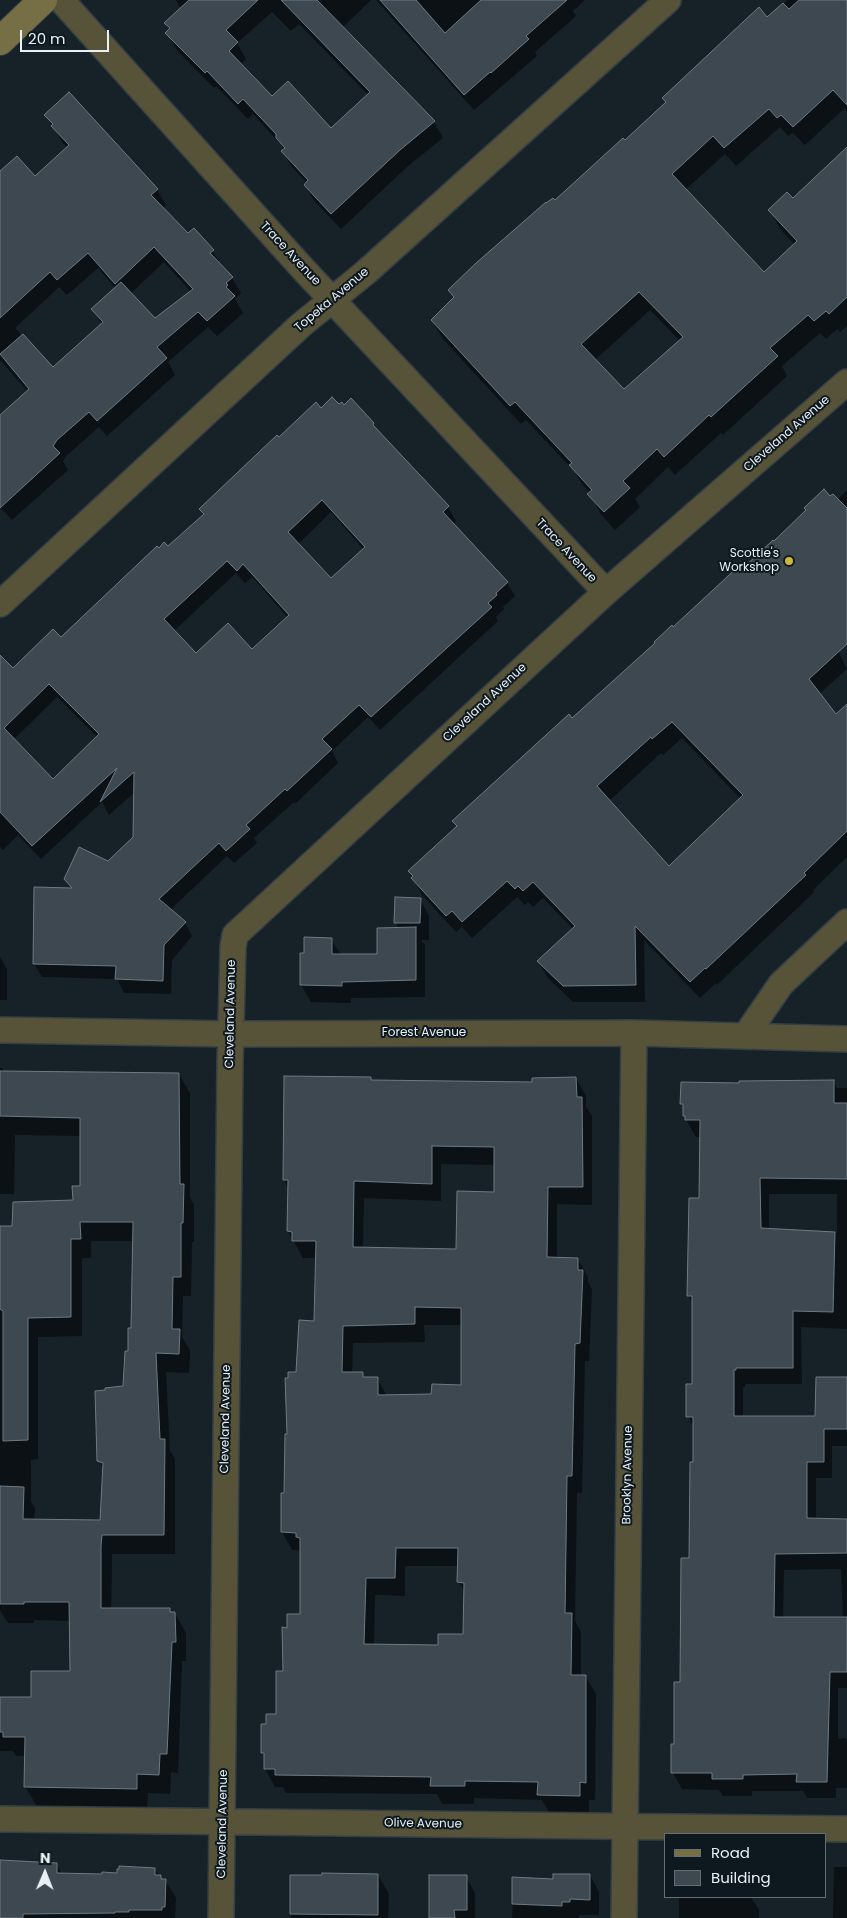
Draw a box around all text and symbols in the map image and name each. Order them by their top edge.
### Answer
scale bar [22,20,111,52]
text: 20 m [28,28,66,49]
street label: Trace Avenue [257,219,323,289]
street label: Topeka Avenue [292,265,372,335]
street label: Cleveland Avenue [741,393,833,475]
street label: Trace Avenue [533,516,599,586]
place label: Scottie's Workshop [719,547,779,575]
marker: Scottie's Workshop [783,555,795,567]
street label: Cleveland Avenue [440,661,530,745]
street label: Cleveland Avenue [223,959,239,1069]
street label: Forest Avenue [382,1026,466,1040]
street label: Cleveland Avenue [218,1364,234,1474]
street label: Brooklyn Avenue [620,1425,636,1525]
street label: Cleveland Avenue [215,1769,231,1879]
street label: Olive Avenue [384,1816,462,1832]
legend [664,1833,827,1898]
text: Road [711,1842,750,1863]
north arrow [20,1848,70,1898]
text: N [40,1848,51,1868]
text: Building [711,1867,771,1888]

